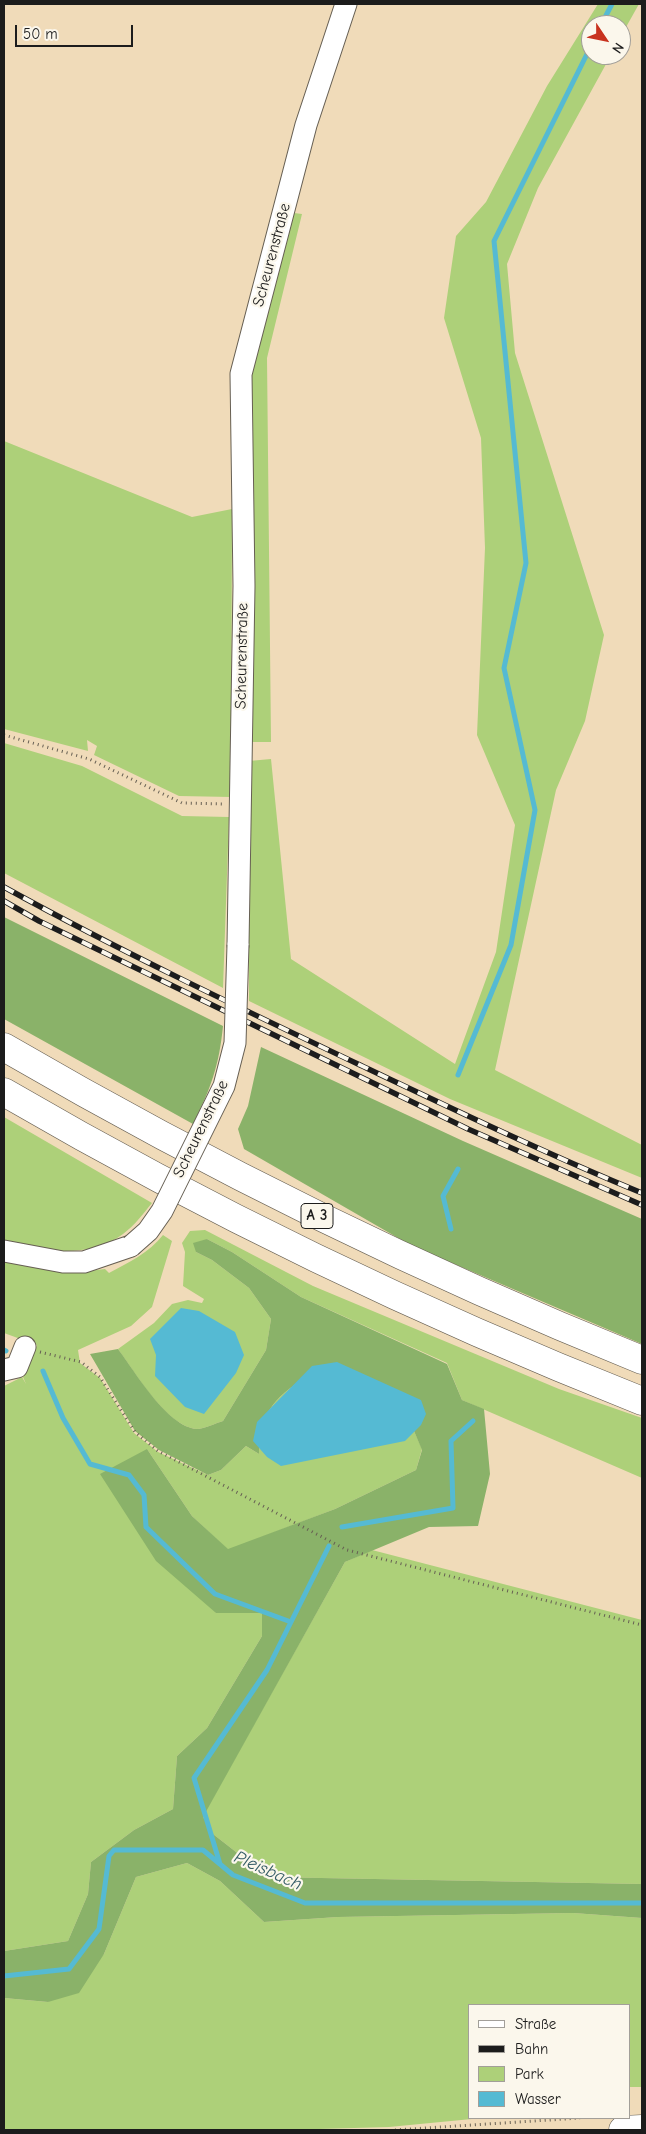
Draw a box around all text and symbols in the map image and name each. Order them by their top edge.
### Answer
scale bar [18,15,135,47]
north arrow [581,15,631,65]
text: 50 m [23,25,58,43]
text: N [608,40,628,57]
street label: Scheurenstraße [249,201,295,309]
street label: Scheurenstraße [231,603,253,709]
street label: Scheurenstraße [169,1077,233,1181]
road number: A 3 [301,1204,333,1228]
water label: Pleisbach [231,1847,305,1895]
legend [468,2004,631,2119]
text: Straße [515,2015,556,2033]
text: Bahn [515,2040,548,2058]
text: Park [515,2065,544,2083]
text: Wasser [515,2090,561,2108]

